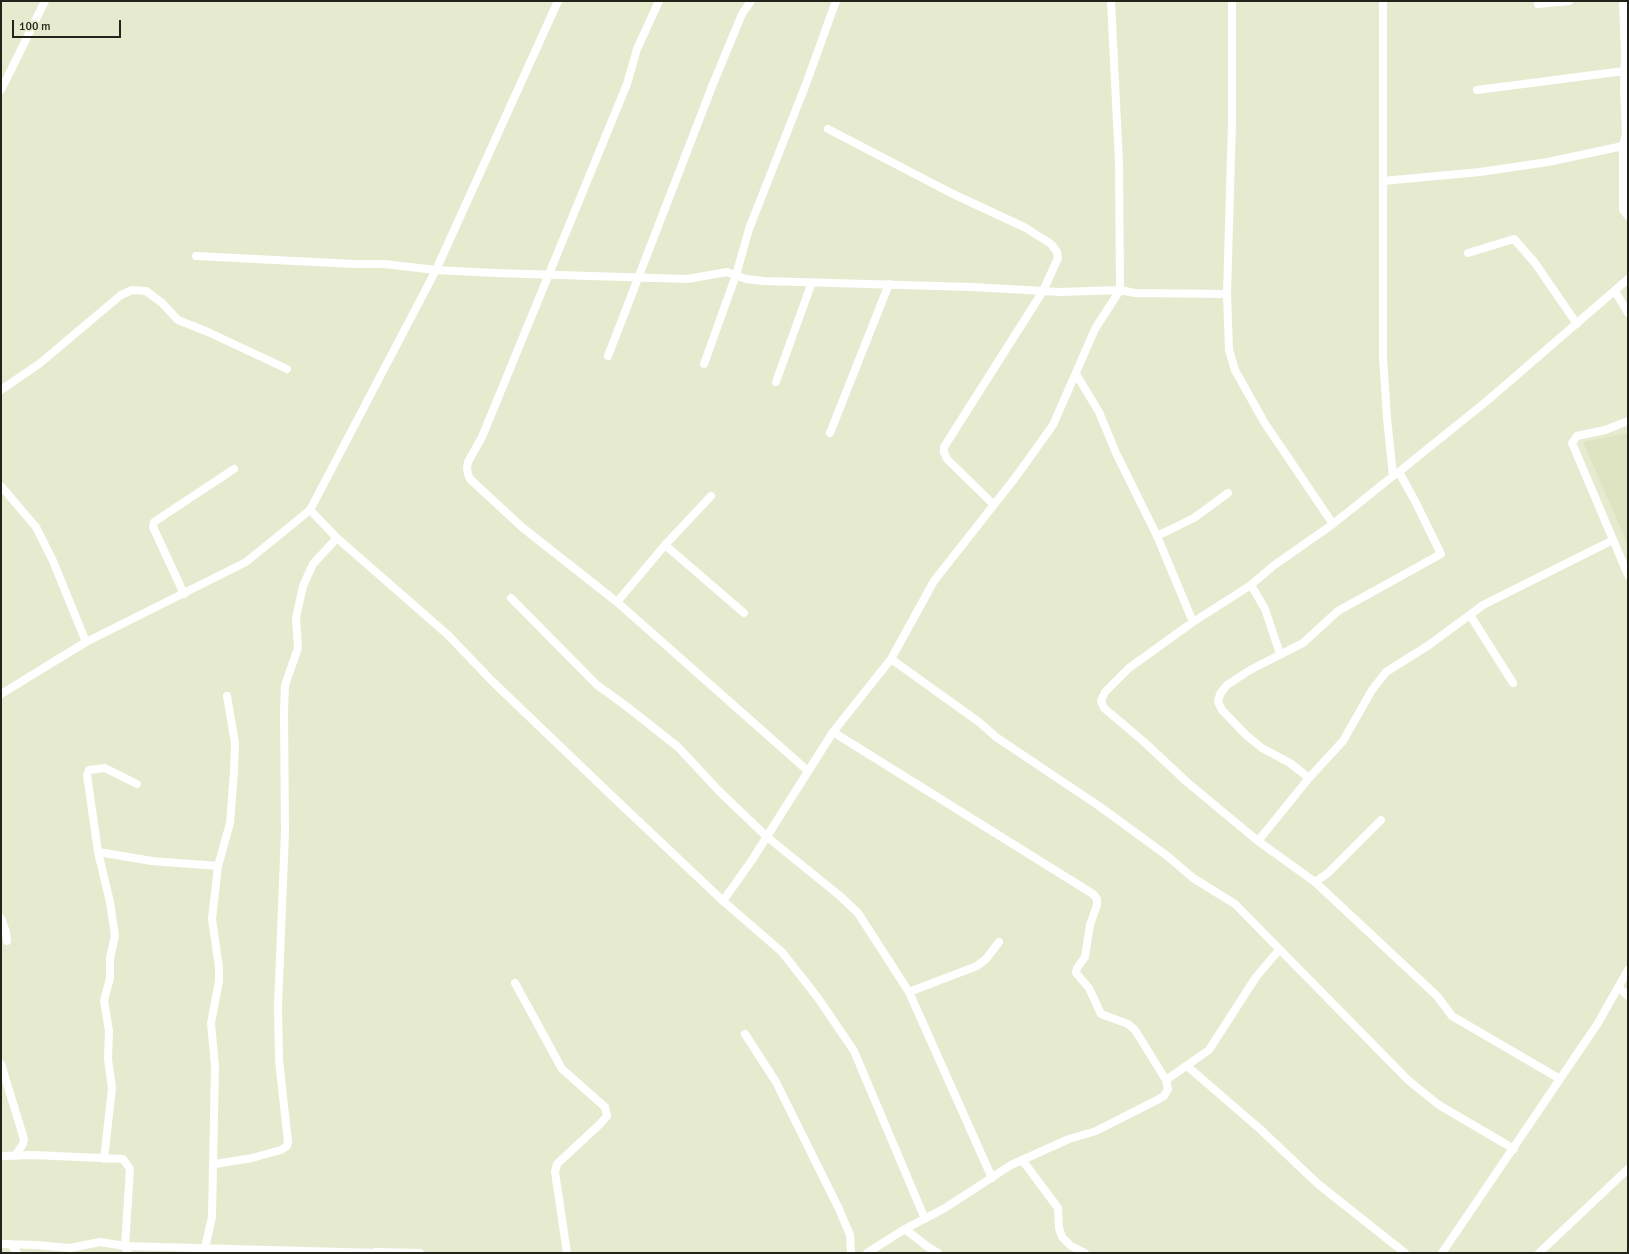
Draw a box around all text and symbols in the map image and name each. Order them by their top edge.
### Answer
scale bar [14,12,123,38]
text: 100 m [19,19,51,34]

